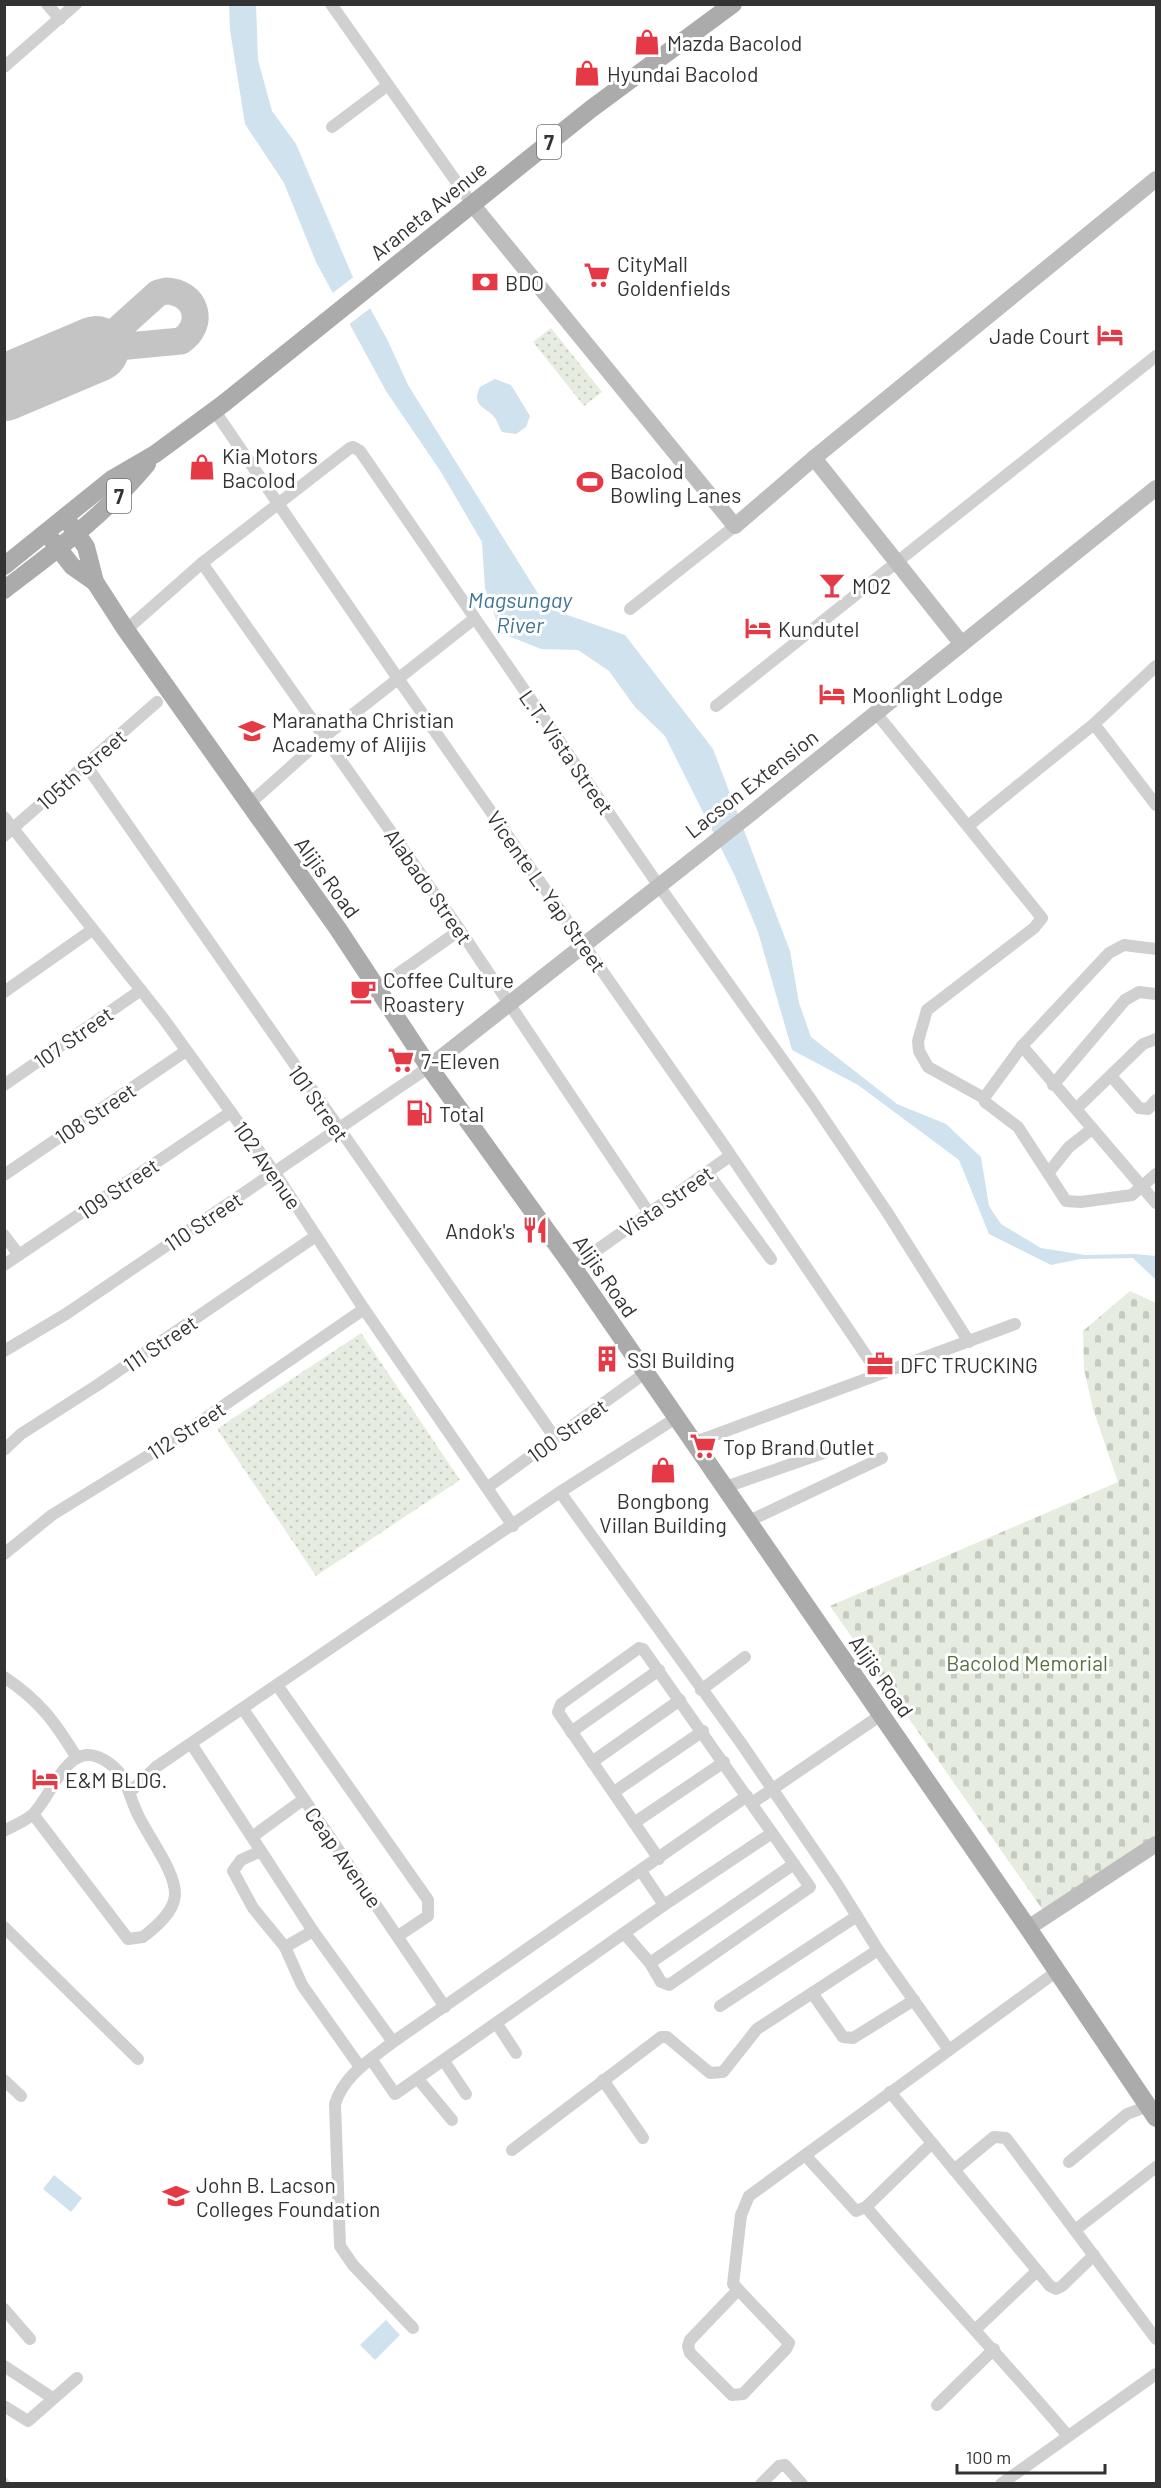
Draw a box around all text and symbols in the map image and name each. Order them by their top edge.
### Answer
shop icon: Mazda Bacolod [632,27,662,57]
place label: Mazda Bacolod [667,30,802,55]
shop icon: Hyundai Bacolod [572,58,602,88]
place label: Hyundai Bacolod [607,61,758,86]
road number: 7 [537,125,561,159]
street label: Araneta Avenue [365,155,491,265]
place label: CityMall Goldenfields [617,251,731,300]
supermarket icon: CityMall Goldenfields [582,260,612,290]
bank icon: BDO [470,267,500,297]
place label: BDO [505,270,544,295]
hotel icon: Jade Court [1095,320,1125,350]
place label: Jade Court [989,323,1090,348]
place label: Kia Motors Bacolod [222,443,318,492]
shop icon: Kia Motors Bacolod [187,452,217,482]
place label: Bacolod Bowling Lanes [610,458,741,507]
sports icon: Bacolod Bowling Lanes [575,467,605,497]
road number: 7 [107,479,131,513]
bar icon: MO2 [817,570,847,600]
place label: MO2 [852,573,891,598]
water label: Magsungay River [468,586,573,637]
hotel icon: Kundutel [743,613,773,643]
place label: Kundutel [778,616,859,641]
hotel icon: Moonlight Lodge [817,679,847,709]
place label: Moonlight Lodge [852,682,1003,707]
street label: L.T. Vista Street [515,685,619,819]
place label: Maranatha Christian Academy of Alijis [272,707,454,756]
school or university icon: Maranatha Christian Academy of Alijis [237,716,267,746]
street label: 105th Street [31,723,131,815]
street label: Lacson Extension [680,723,822,843]
street label: Vicente L. Yap Street [482,806,612,976]
street label: Alabado Street [380,824,478,948]
street label: Alijis Road [290,832,366,922]
place label: Coffee Culture Roastery [383,967,514,1016]
cafe icon: Coffee Culture Roastery [348,976,378,1006]
street label: 107 Street [29,1001,117,1073]
supermarket icon: 7-Eleven [386,1045,416,1075]
place label: 7-Eleven [421,1048,500,1073]
street label: 101 Street [284,1060,354,1146]
street label: 108 Street [50,1077,140,1149]
fuel station icon: Total [404,1098,434,1128]
place label: Total [439,1101,484,1126]
street label: 102 Avenue [229,1116,307,1214]
street label: 109 Street [73,1152,163,1224]
street label: Vista Street [615,1160,717,1242]
street label: 110 Street [159,1186,247,1256]
restaurant icon: Andok's [520,1215,550,1245]
place label: Andok's [445,1218,515,1243]
street label: Alijis Road [569,1230,643,1322]
street label: 111 Street [118,1309,202,1377]
building icon: SSI Building [592,1344,622,1374]
place label: SSI Building [627,1347,735,1372]
office icon: DFC TRUCKING [865,1349,895,1379]
place label: DFC TRUCKING [900,1352,1038,1377]
street label: 100 Street [522,1393,612,1467]
street label: 112 Street [142,1396,230,1464]
supermarket icon: Top Brand Outlet [688,1431,718,1461]
place label: Top Brand Outlet [723,1434,875,1459]
shop icon: Bongbong Villan Building [648,1455,678,1485]
place label: Bongbong Villan Building [599,1488,727,1537]
street label: Alijis Road [845,1630,919,1722]
park label: Bacolod Memorial [946,1650,1108,1675]
hotel icon: E&M BLDG. [30,1764,60,1794]
place label: E&M BLDG. [65,1767,167,1792]
street label: Ceap Avenue [300,1802,388,1912]
place label: John B. Lacson Colleges Foundation [196,2172,380,2221]
school or university icon: John B. Lacson Colleges Foundation [161,2181,191,2211]
scale bar [957,2437,1106,2475]
text: 100 m [966,2446,1011,2468]

